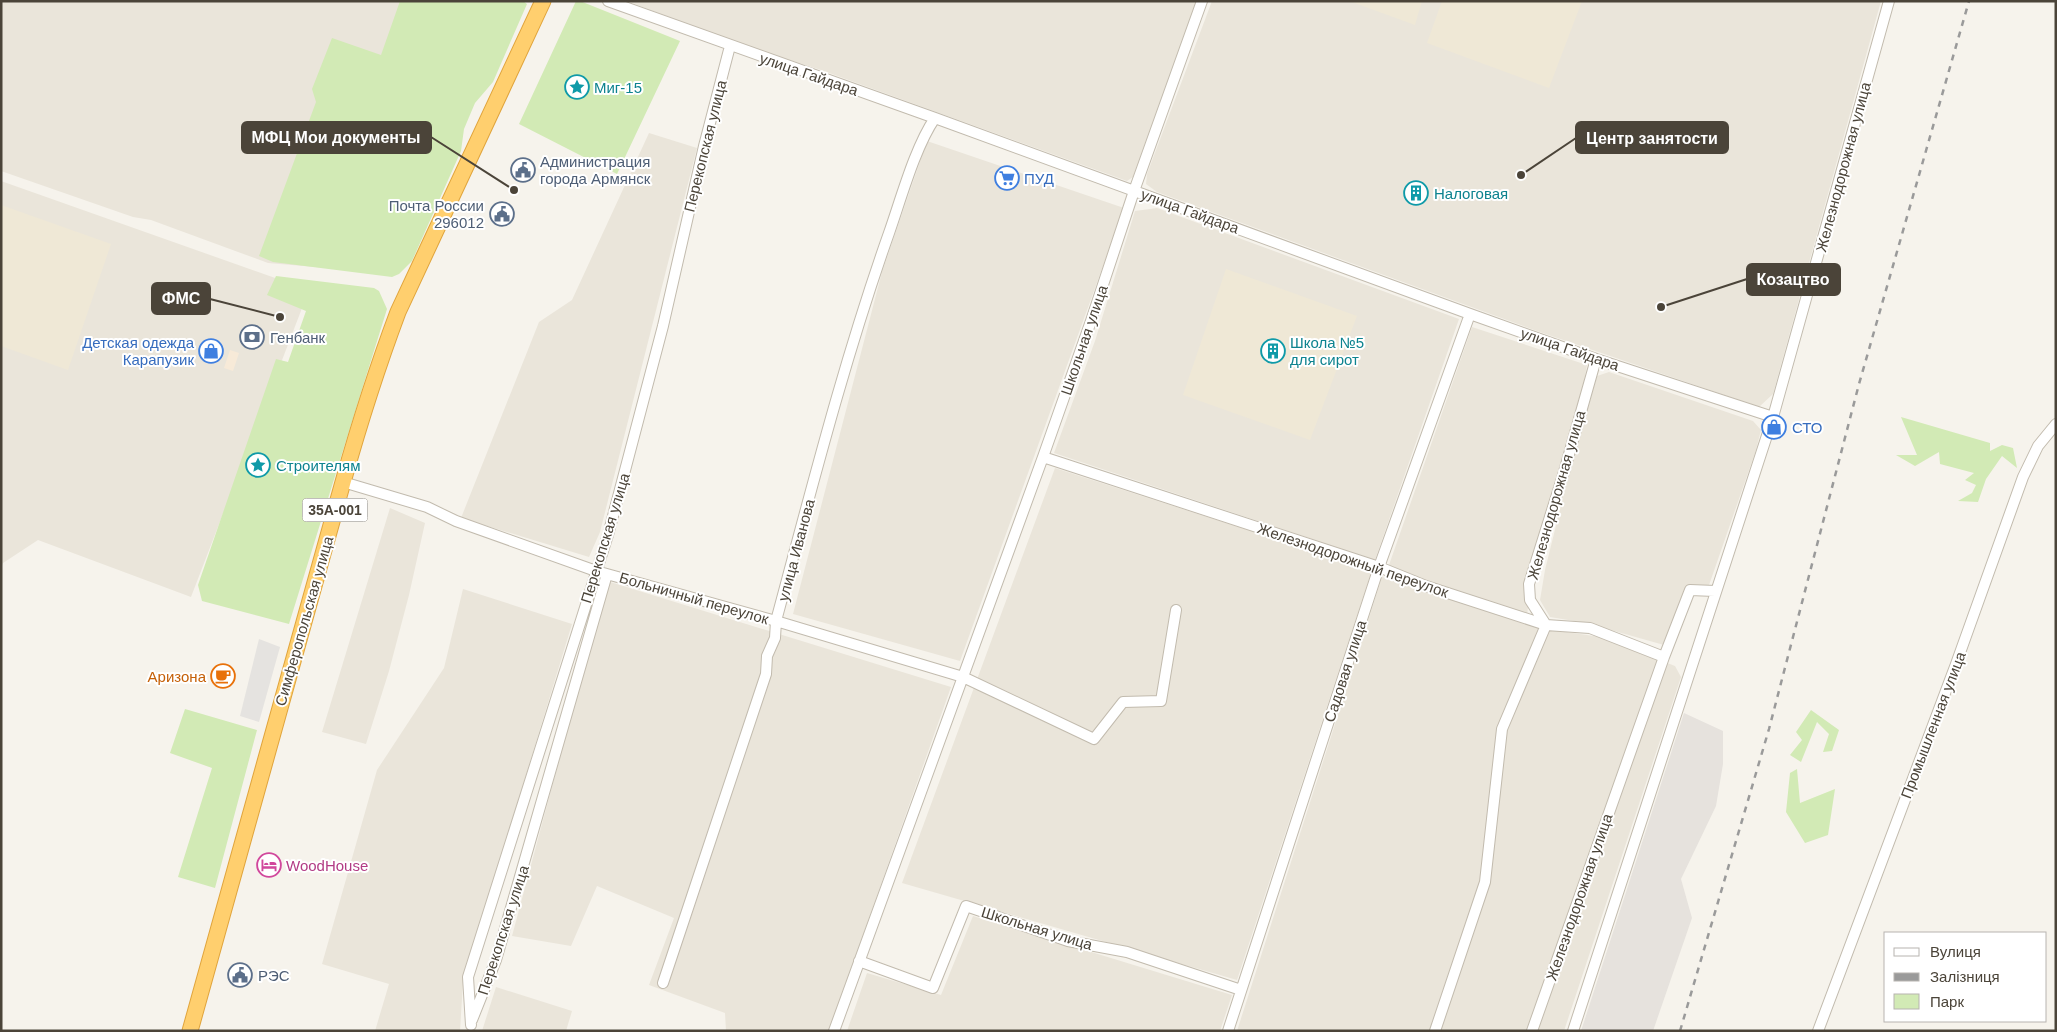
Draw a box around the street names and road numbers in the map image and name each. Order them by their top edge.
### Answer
street label: улица Гайдара [757,49,861,99]
street label: Перекопская улица [680,78,730,214]
street label: Железнодорожная улица [1812,80,1874,254]
street label: улица Гайдара [1139,185,1242,237]
street label: Школьная улица [1057,282,1111,397]
street label: улица Гайдара [1518,324,1622,374]
street label: Железнодорожная улица [1524,408,1589,582]
street label: Перекопская улица [577,470,633,605]
street label: улица Иванова [774,496,818,603]
road number: 35А-001 [302,498,368,522]
street label: Железнодорожный переулок [1255,519,1451,601]
street label: Симферопольская улица [272,534,337,708]
street label: Больничный переулок [617,569,771,628]
street label: Садовая улица [1321,617,1370,724]
street label: Промышленная улица [1897,648,1969,801]
street label: Железнодорожная улица [1542,811,1616,983]
street label: Перекопская улица [474,862,532,997]
street label: Школьная улица [979,903,1095,953]

